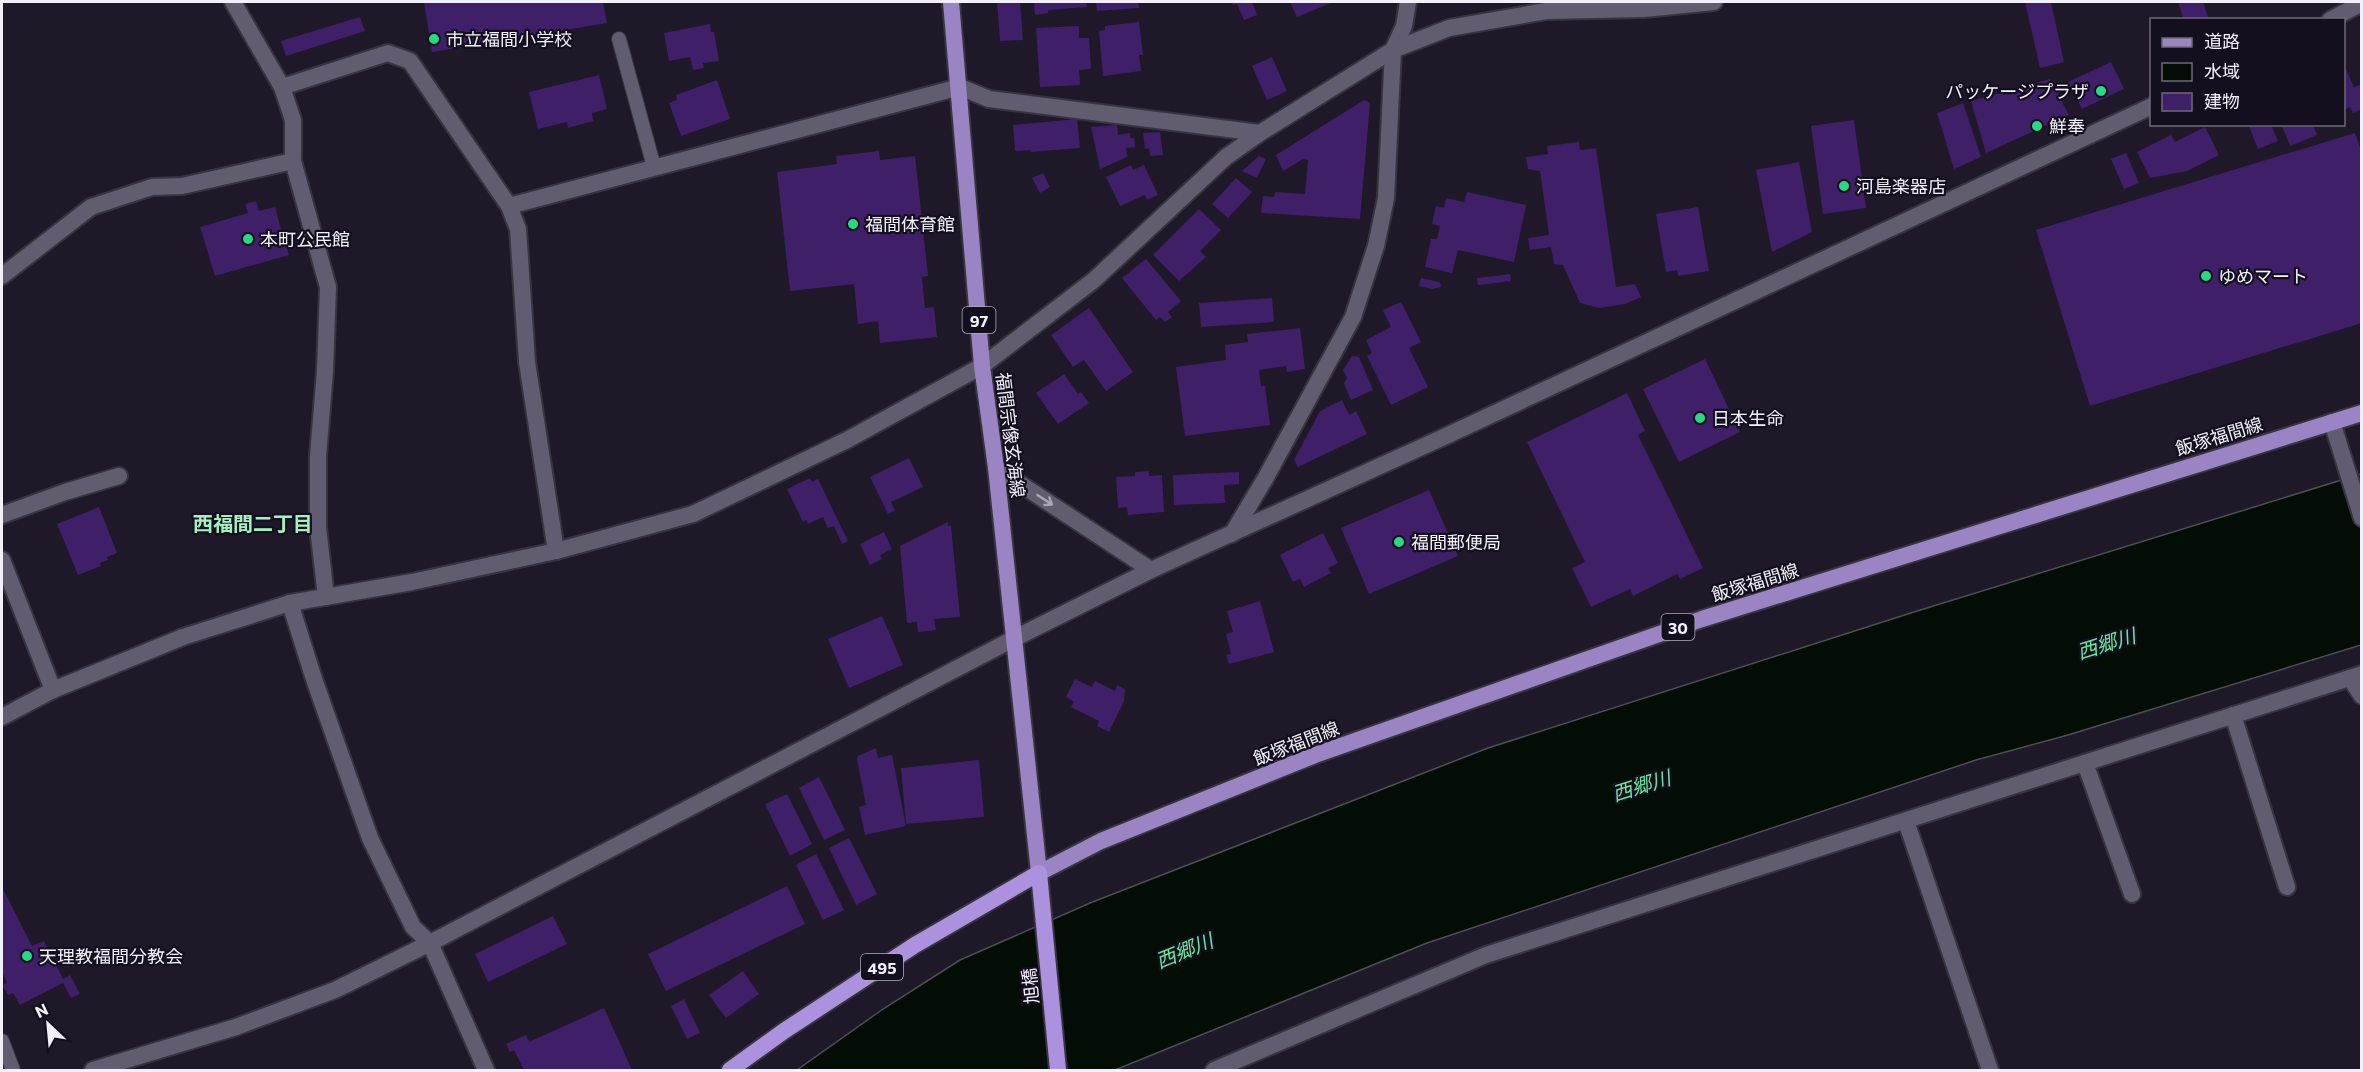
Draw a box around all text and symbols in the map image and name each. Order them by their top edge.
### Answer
legend [2150,18,2345,126]
place label: 市立福間小学校 [446,28,572,50]
text: 道路 [2204,30,2240,52]
marker: 市立福間小学校 [427,32,441,46]
text: 水域 [2204,60,2240,82]
place label: パッケージプラザ [1945,80,2089,102]
marker: パッケージプラザ [2094,84,2108,98]
text: 建物 [2204,90,2240,112]
place label: 鮮奉 [2049,115,2085,137]
marker: 鮮奉 [2030,119,2044,133]
place label: 河島楽器店 [1856,175,1946,197]
marker: 河島楽器店 [1837,179,1851,193]
place label: 福間体育館 [865,213,955,235]
marker: 福間体育館 [846,217,860,231]
place label: 本町公民館 [260,228,350,250]
marker: 本町公民館 [241,232,255,246]
place label: ゆめマート [2218,265,2308,287]
marker: ゆめマート [2199,269,2213,283]
road number: 97 [962,307,996,333]
street label: 福間宗像玄海線 [992,371,1030,499]
place label: 日本生命 [1712,407,1784,429]
marker: 日本生命 [1693,411,1707,425]
street label: 飯塚福間線 [2173,412,2265,460]
one-way arrow [1036,494,1053,506]
district label: 西福間二丁目 [193,511,313,535]
place label: 福間郵便局 [1411,531,1501,553]
marker: 福間郵便局 [1392,535,1406,549]
street label: 飯塚福間線 [1709,558,1801,606]
road number: 30 [1662,614,1694,640]
water label: 西郷川 [2074,622,2140,663]
street label: 飯塚福間線 [1250,717,1342,769]
water label: 西郷川 [1609,764,1675,805]
water label: 西郷川 [1152,927,1218,972]
place label: 天理教福間分教会 [39,945,183,967]
marker: 天理教福間分教会 [20,949,34,963]
road number: 495 [861,954,903,980]
street label: 旭橋 [1017,967,1043,1005]
north arrow [18,994,78,1054]
text: N [32,999,51,1021]

